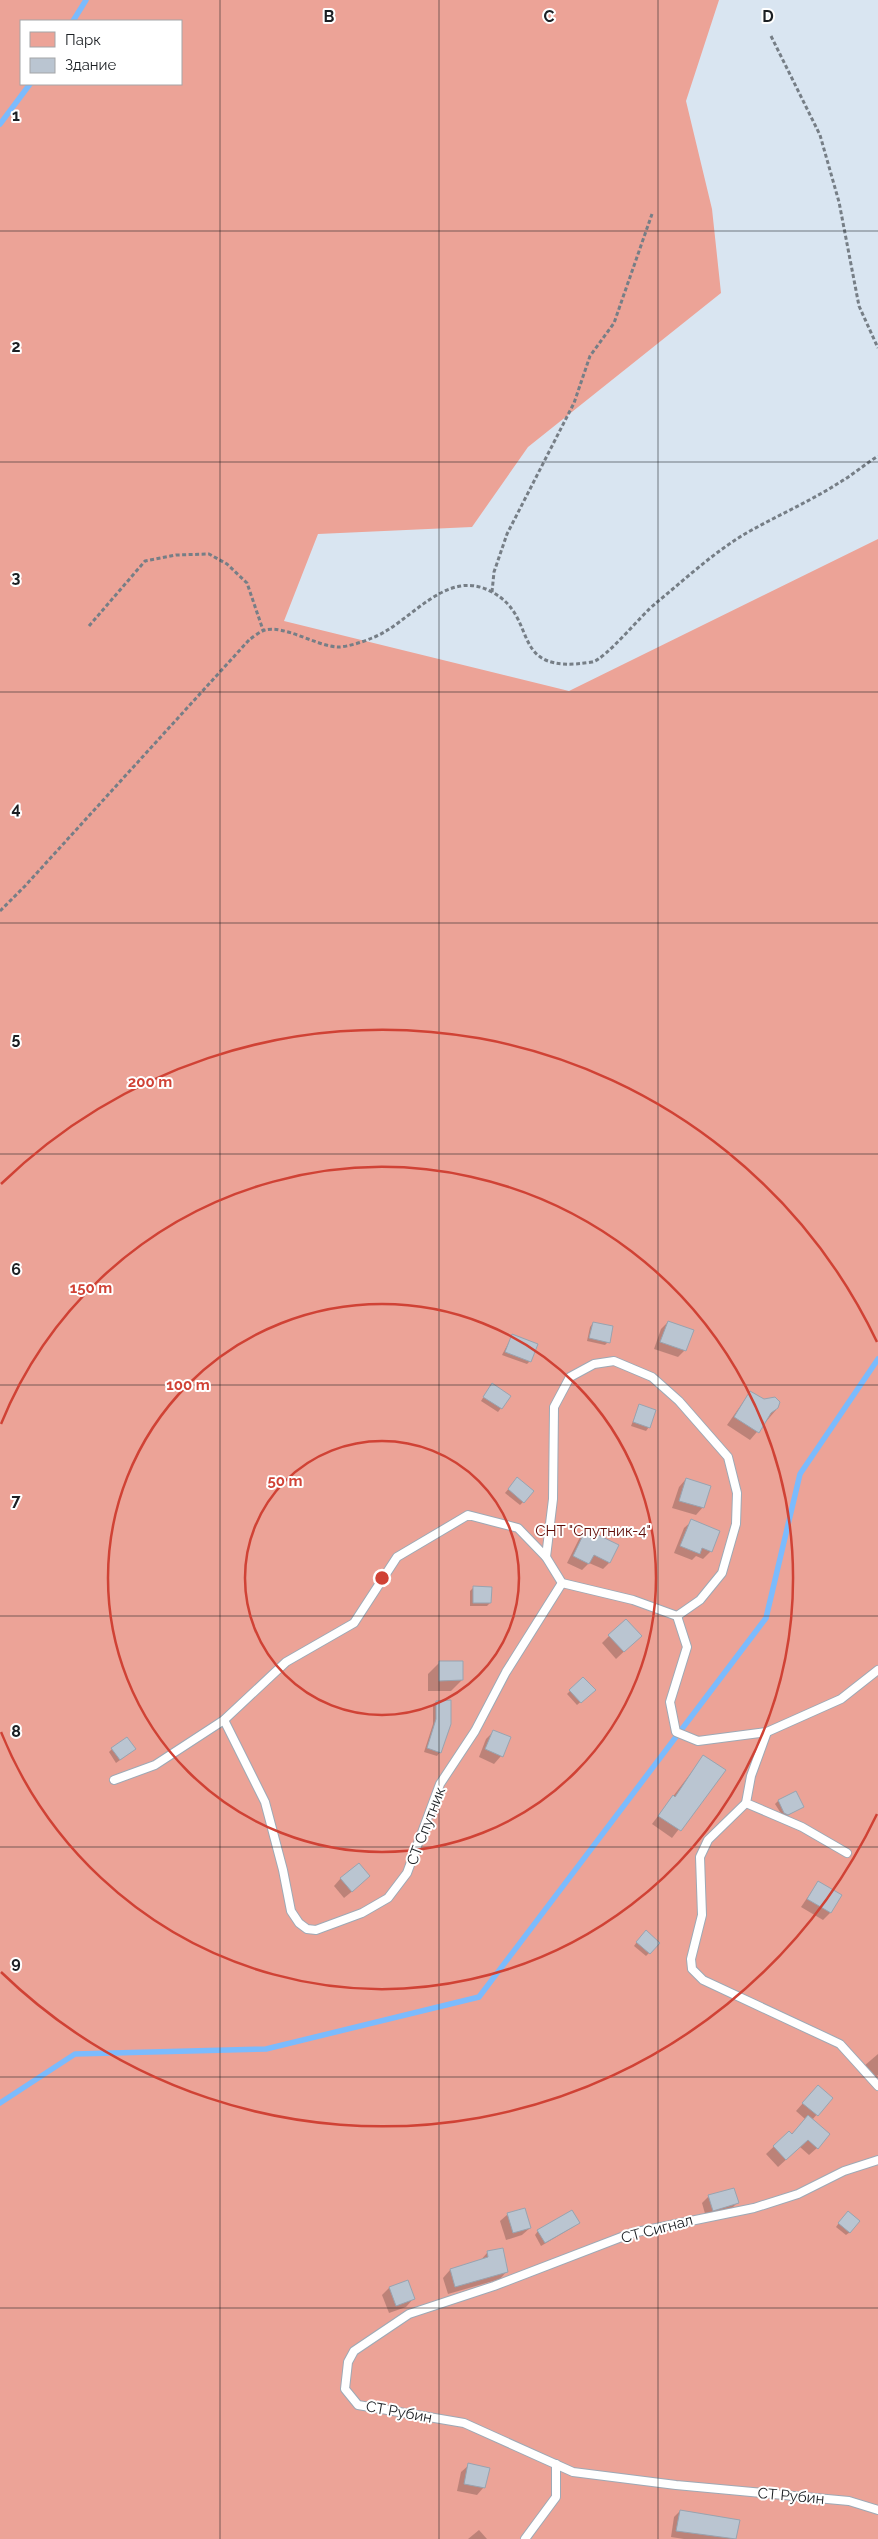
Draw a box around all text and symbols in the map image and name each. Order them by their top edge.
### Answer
text: B [324,7,335,26]
text: C [544,7,555,26]
text: D [762,7,774,26]
legend [20,20,182,85]
text: Парк [65,31,101,49]
text: Здание [65,56,117,74]
text: 1 [12,106,20,125]
text: 2 [11,337,21,356]
text: 3 [12,568,21,587]
text: 4 [11,799,21,818]
text: 5 [12,1029,21,1048]
text: 200 m [128,1073,172,1091]
text: 6 [11,1260,21,1279]
text: 150 m [70,1279,112,1297]
text: 100 m [166,1376,210,1394]
text: 50 m [267,1472,303,1490]
text: 7 [12,1491,21,1510]
park label: СНТ "Спутник-4" [535,1522,651,1540]
centre of rings [373,1569,391,1587]
text: 8 [11,1722,21,1741]
street label: СТ Спутник [403,1784,449,1868]
text: 9 [11,1953,21,1972]
street label: СТ Сигнал [619,2211,695,2247]
street label: СТ Рубин [364,2397,434,2427]
street label: СТ Рубин [757,2484,825,2508]

